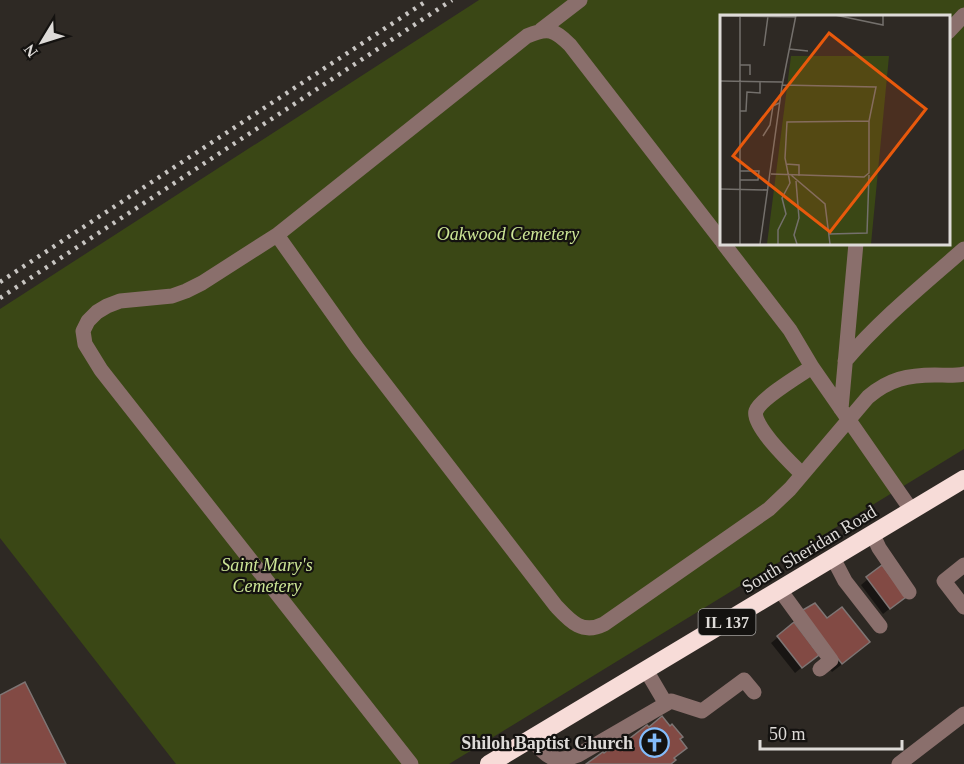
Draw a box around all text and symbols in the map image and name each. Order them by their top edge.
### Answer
north arrow [12,12,72,72]
inset map [720,15,949,244]
text: N [20,41,41,61]
park label: Oakwood Cemetery [437,224,579,244]
street label: South Sheridan Road [738,501,880,597]
park label: Saint Mary's Cemetery [221,555,313,596]
road number: IL 137 [698,609,756,635]
scale bar [760,713,902,751]
text: 50 m [769,724,806,744]
church icon: Shiloh Baptist Church [638,727,670,759]
place label: Shiloh Baptist Church [461,733,633,753]

